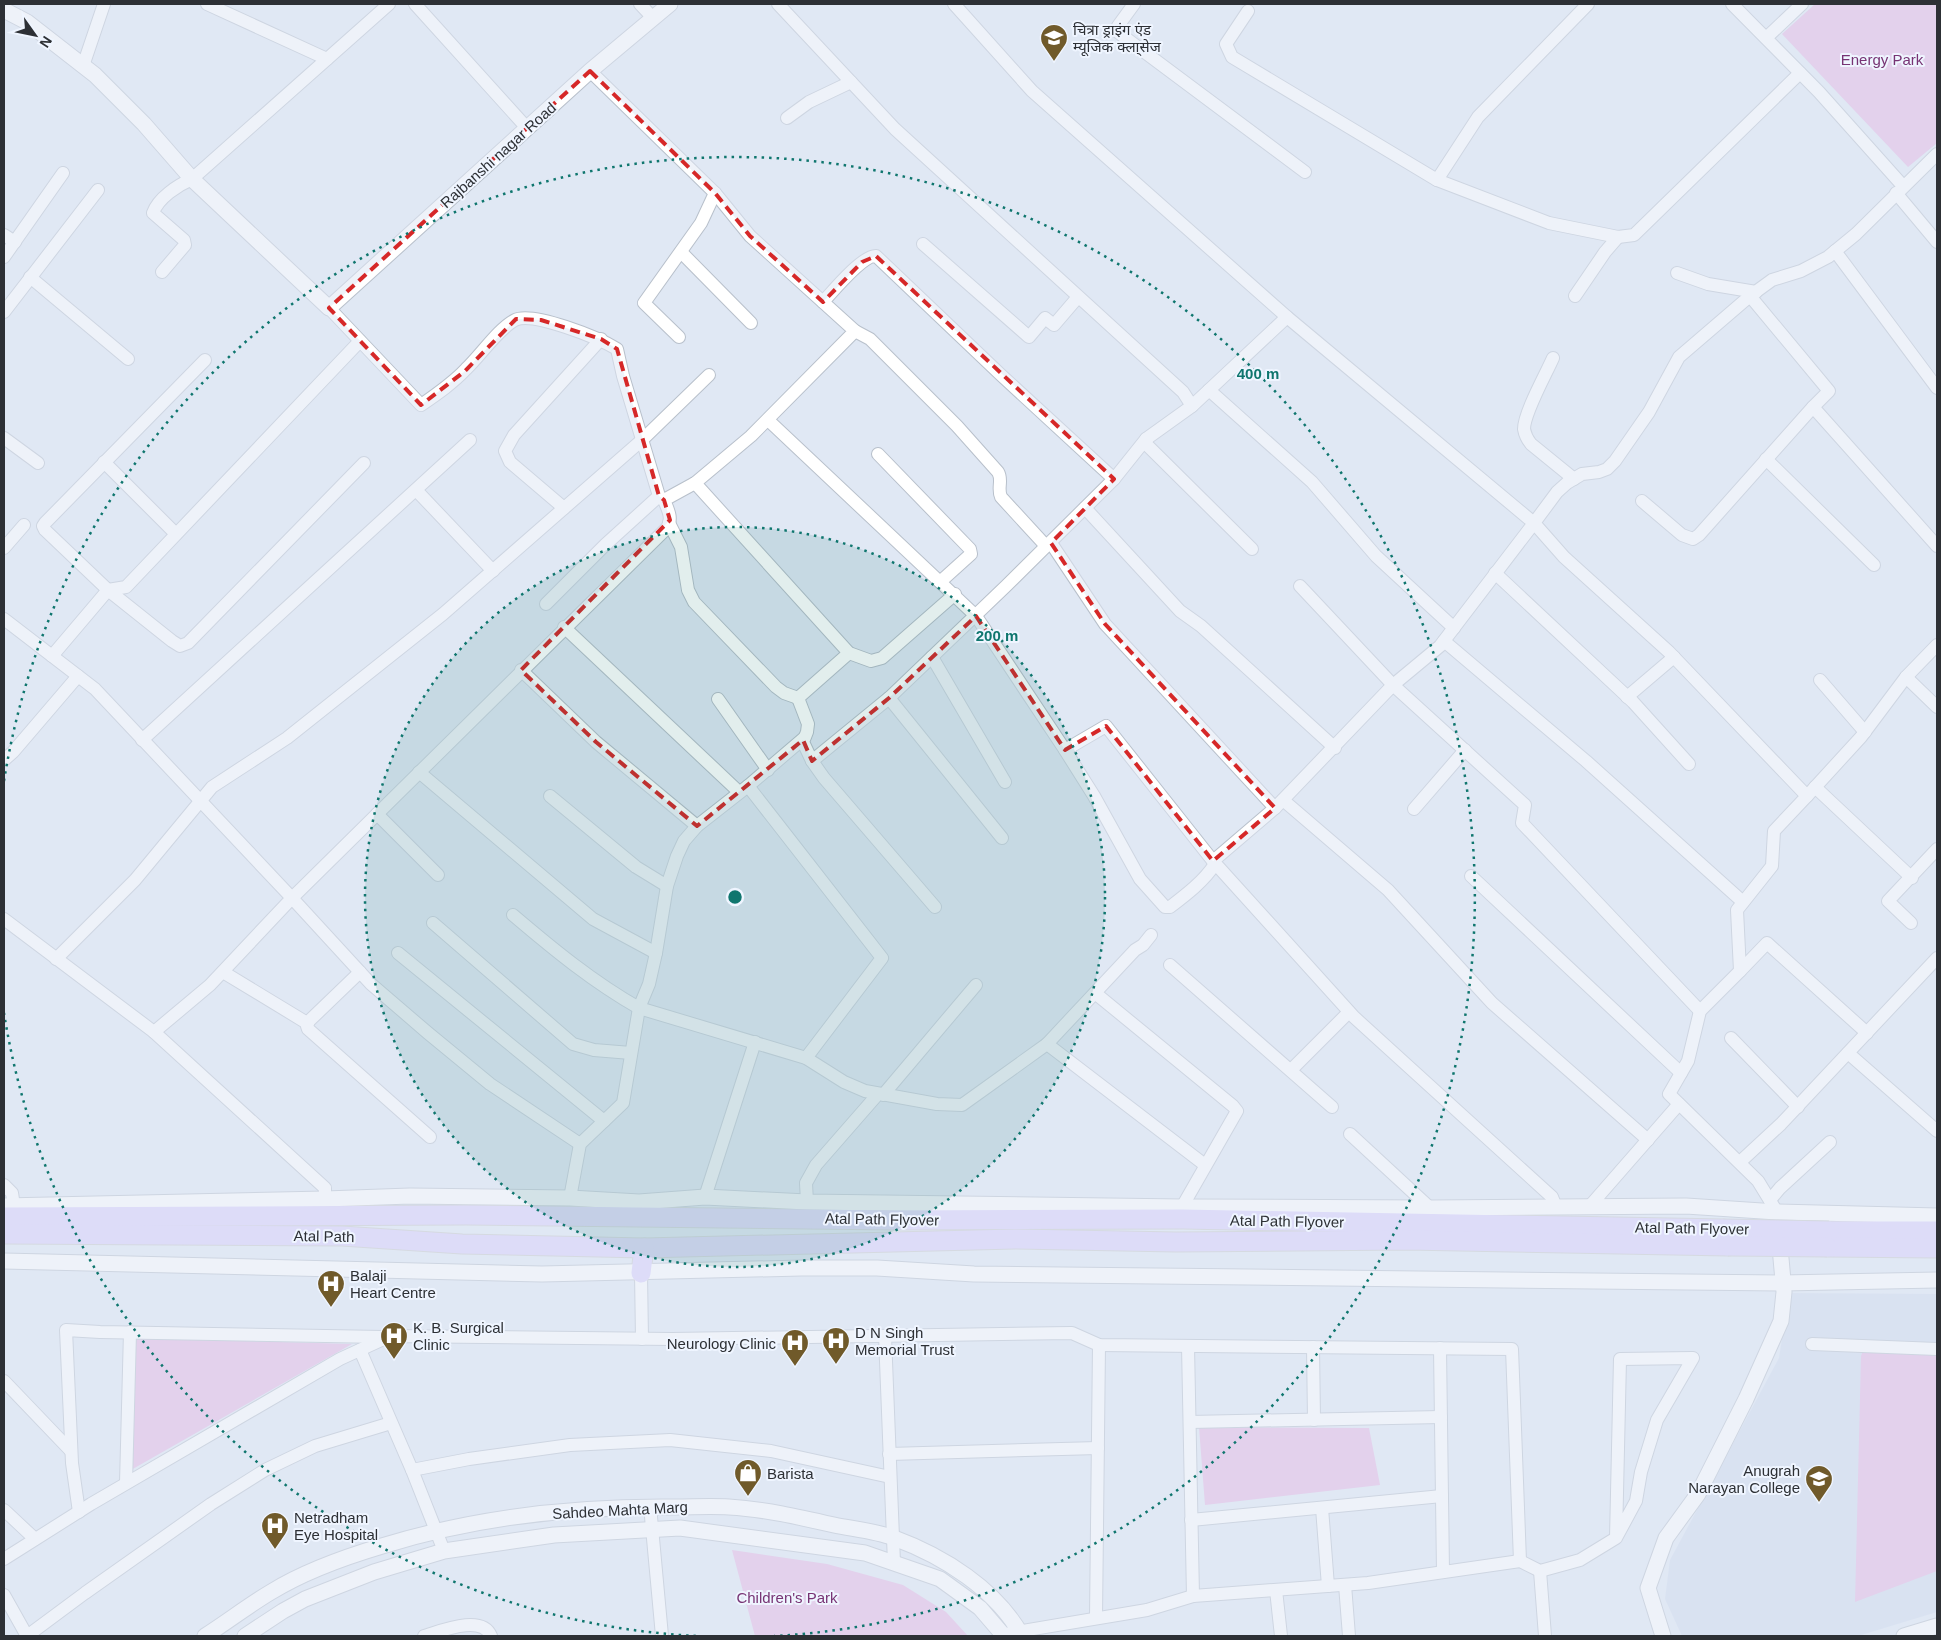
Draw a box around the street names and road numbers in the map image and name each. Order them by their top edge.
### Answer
street label: Rajbanshi nagar Road [437,99,559,211]
street label: Atal Path Flyover [825,1210,939,1228]
street label: Atal Path Flyover [1230,1212,1344,1230]
street label: Atal Path Flyover [1635,1219,1749,1237]
street label: Atal Path [293,1227,355,1245]
street label: Sahdeo Mahta Marg [552,1498,688,1522]

